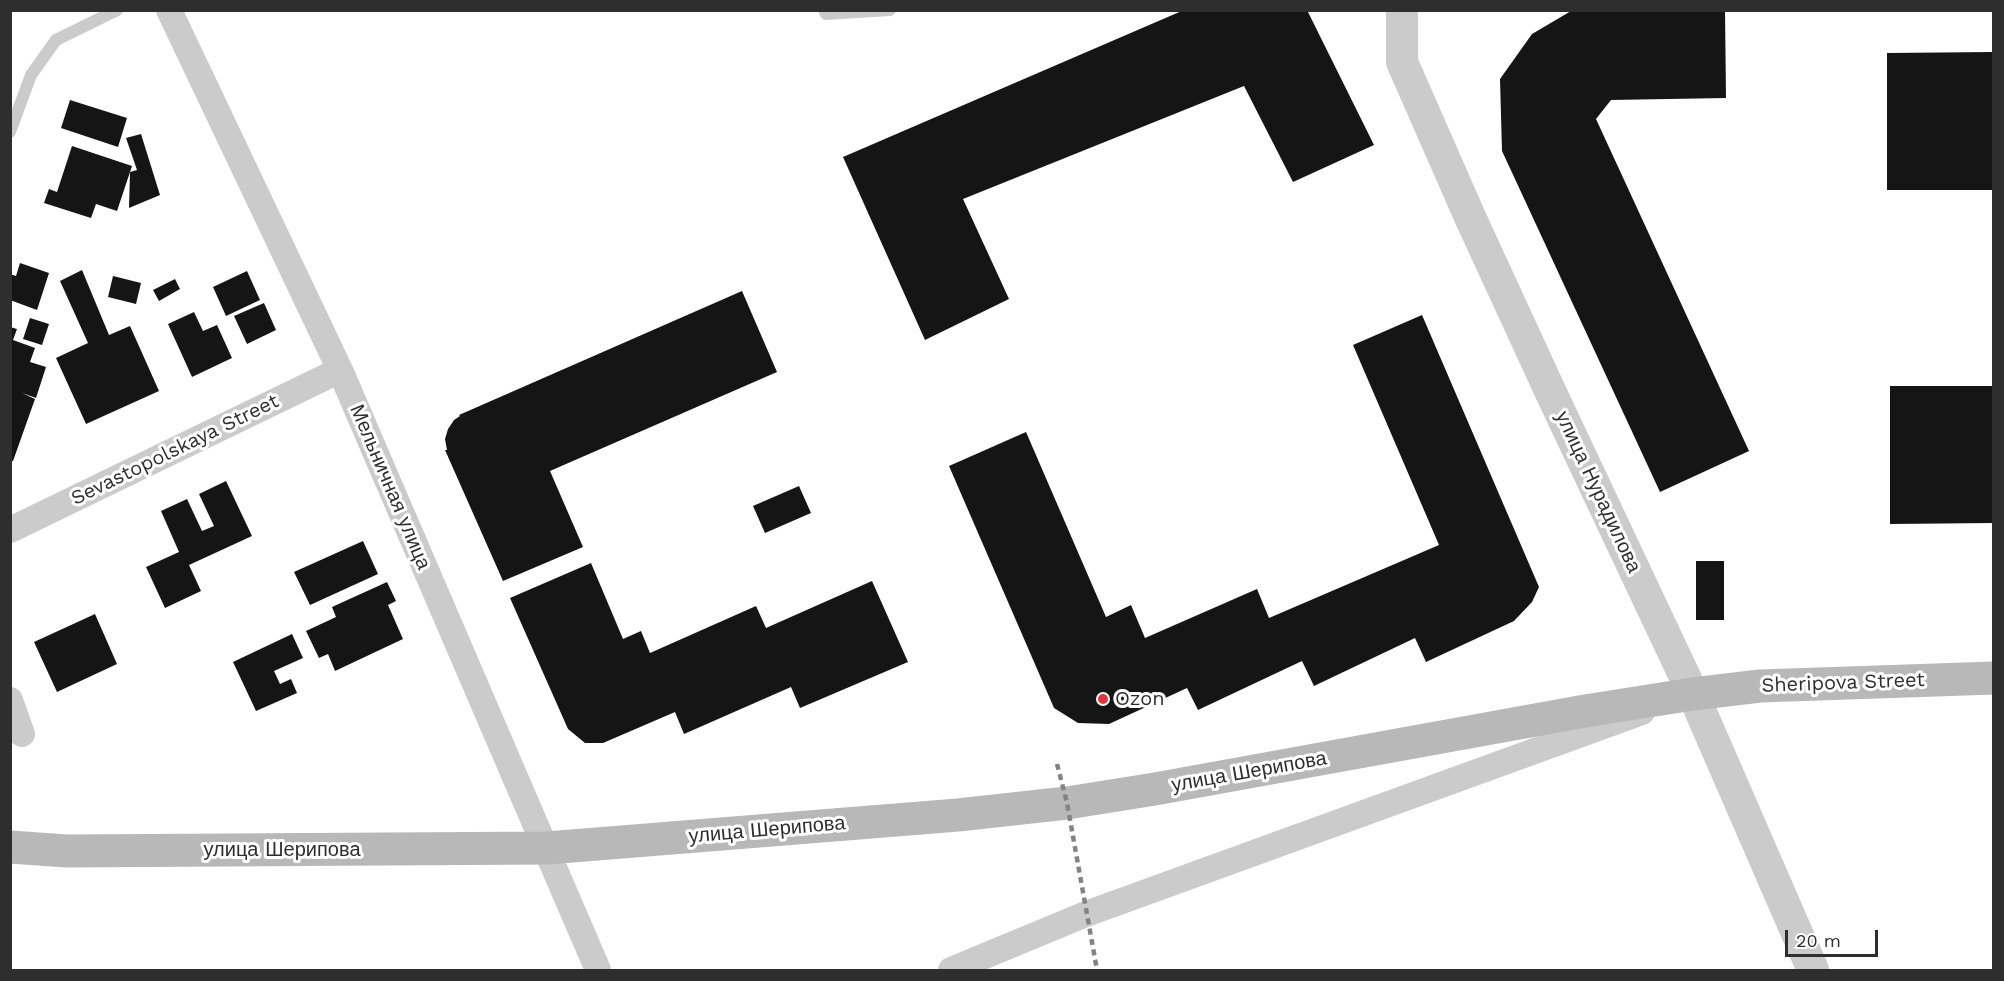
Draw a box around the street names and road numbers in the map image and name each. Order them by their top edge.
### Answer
street label: Sevastopolskaya Street [67,389,283,511]
street label: Мельничная улица [344,401,436,573]
street label: улица Нурадилова [1550,407,1646,577]
street label: Sheripova Street [1761,668,1925,698]
street label: улица Шерипова [1170,747,1328,797]
street label: улица Шерипова [688,811,846,849]
street label: улица Шерипова [203,838,361,862]

